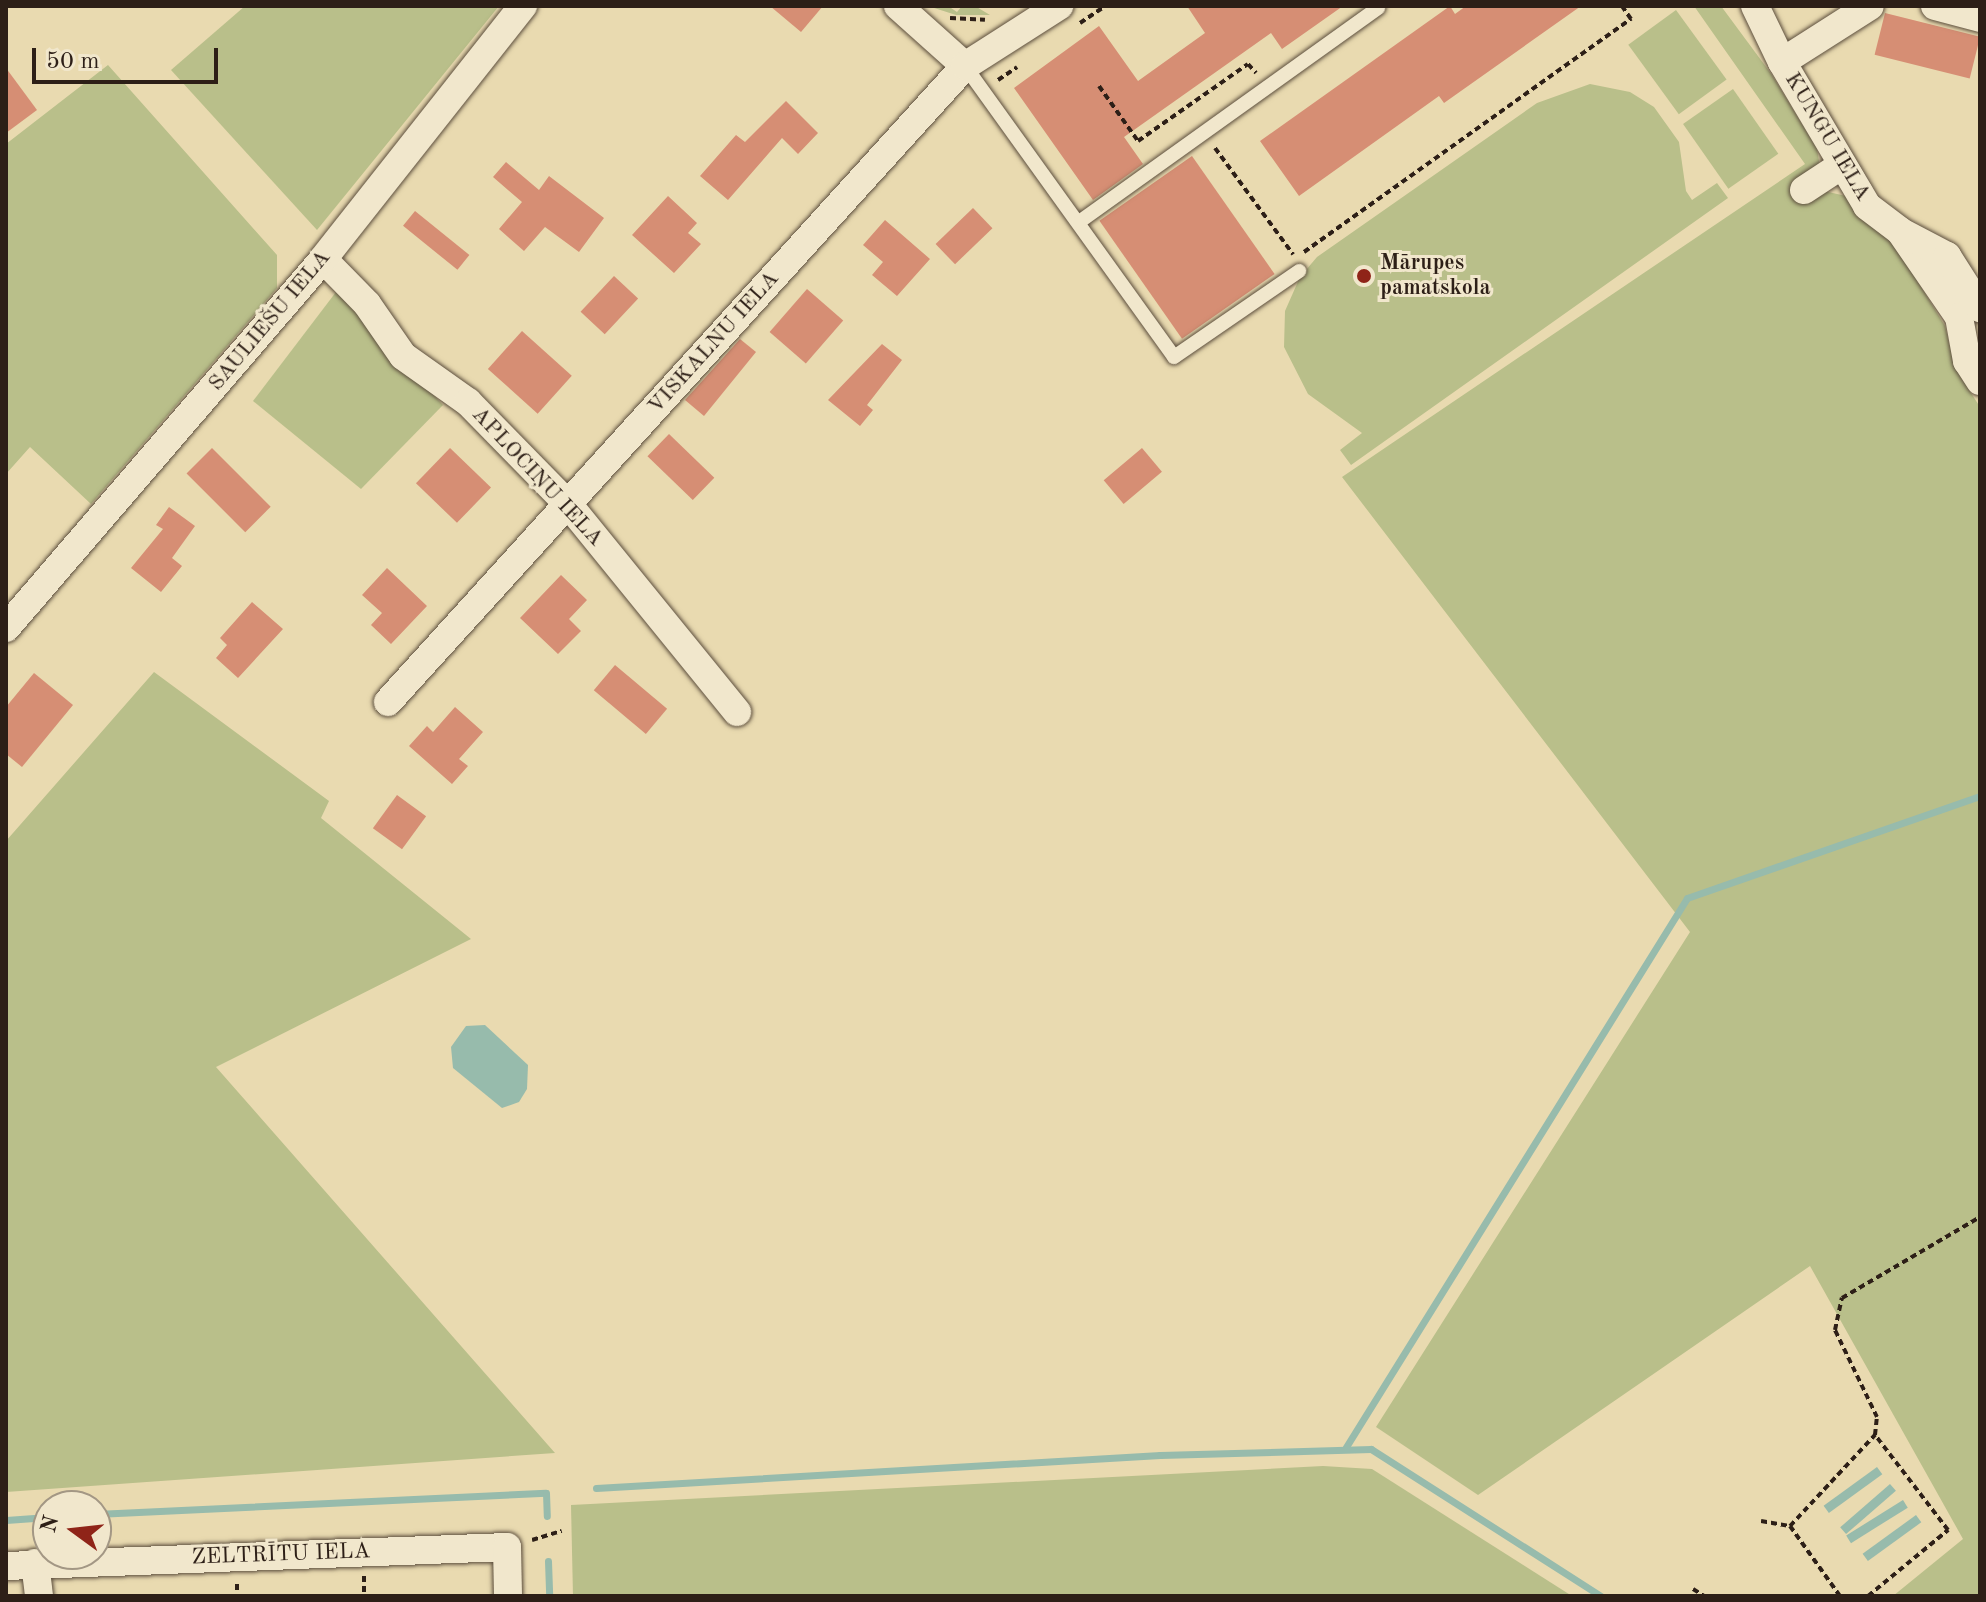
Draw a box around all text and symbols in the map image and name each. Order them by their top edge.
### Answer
scale bar [36,32,222,82]
text: 50 m [46,50,100,74]
street label: KUNGU IELA [1778,68,1876,206]
street label: SAULIEŠU IELA [203,245,337,397]
place label: Mārupes pamatskola [1380,250,1491,302]
street label: VISKALNU IELA [643,266,785,420]
marker: Mārupes pamatskola [1355,267,1373,285]
street label: APLOCIŅU IELA [466,402,608,552]
north arrow [32,1490,112,1570]
text: N [38,1513,64,1535]
street label: ZELTRĪTU IELA [191,1539,371,1571]

